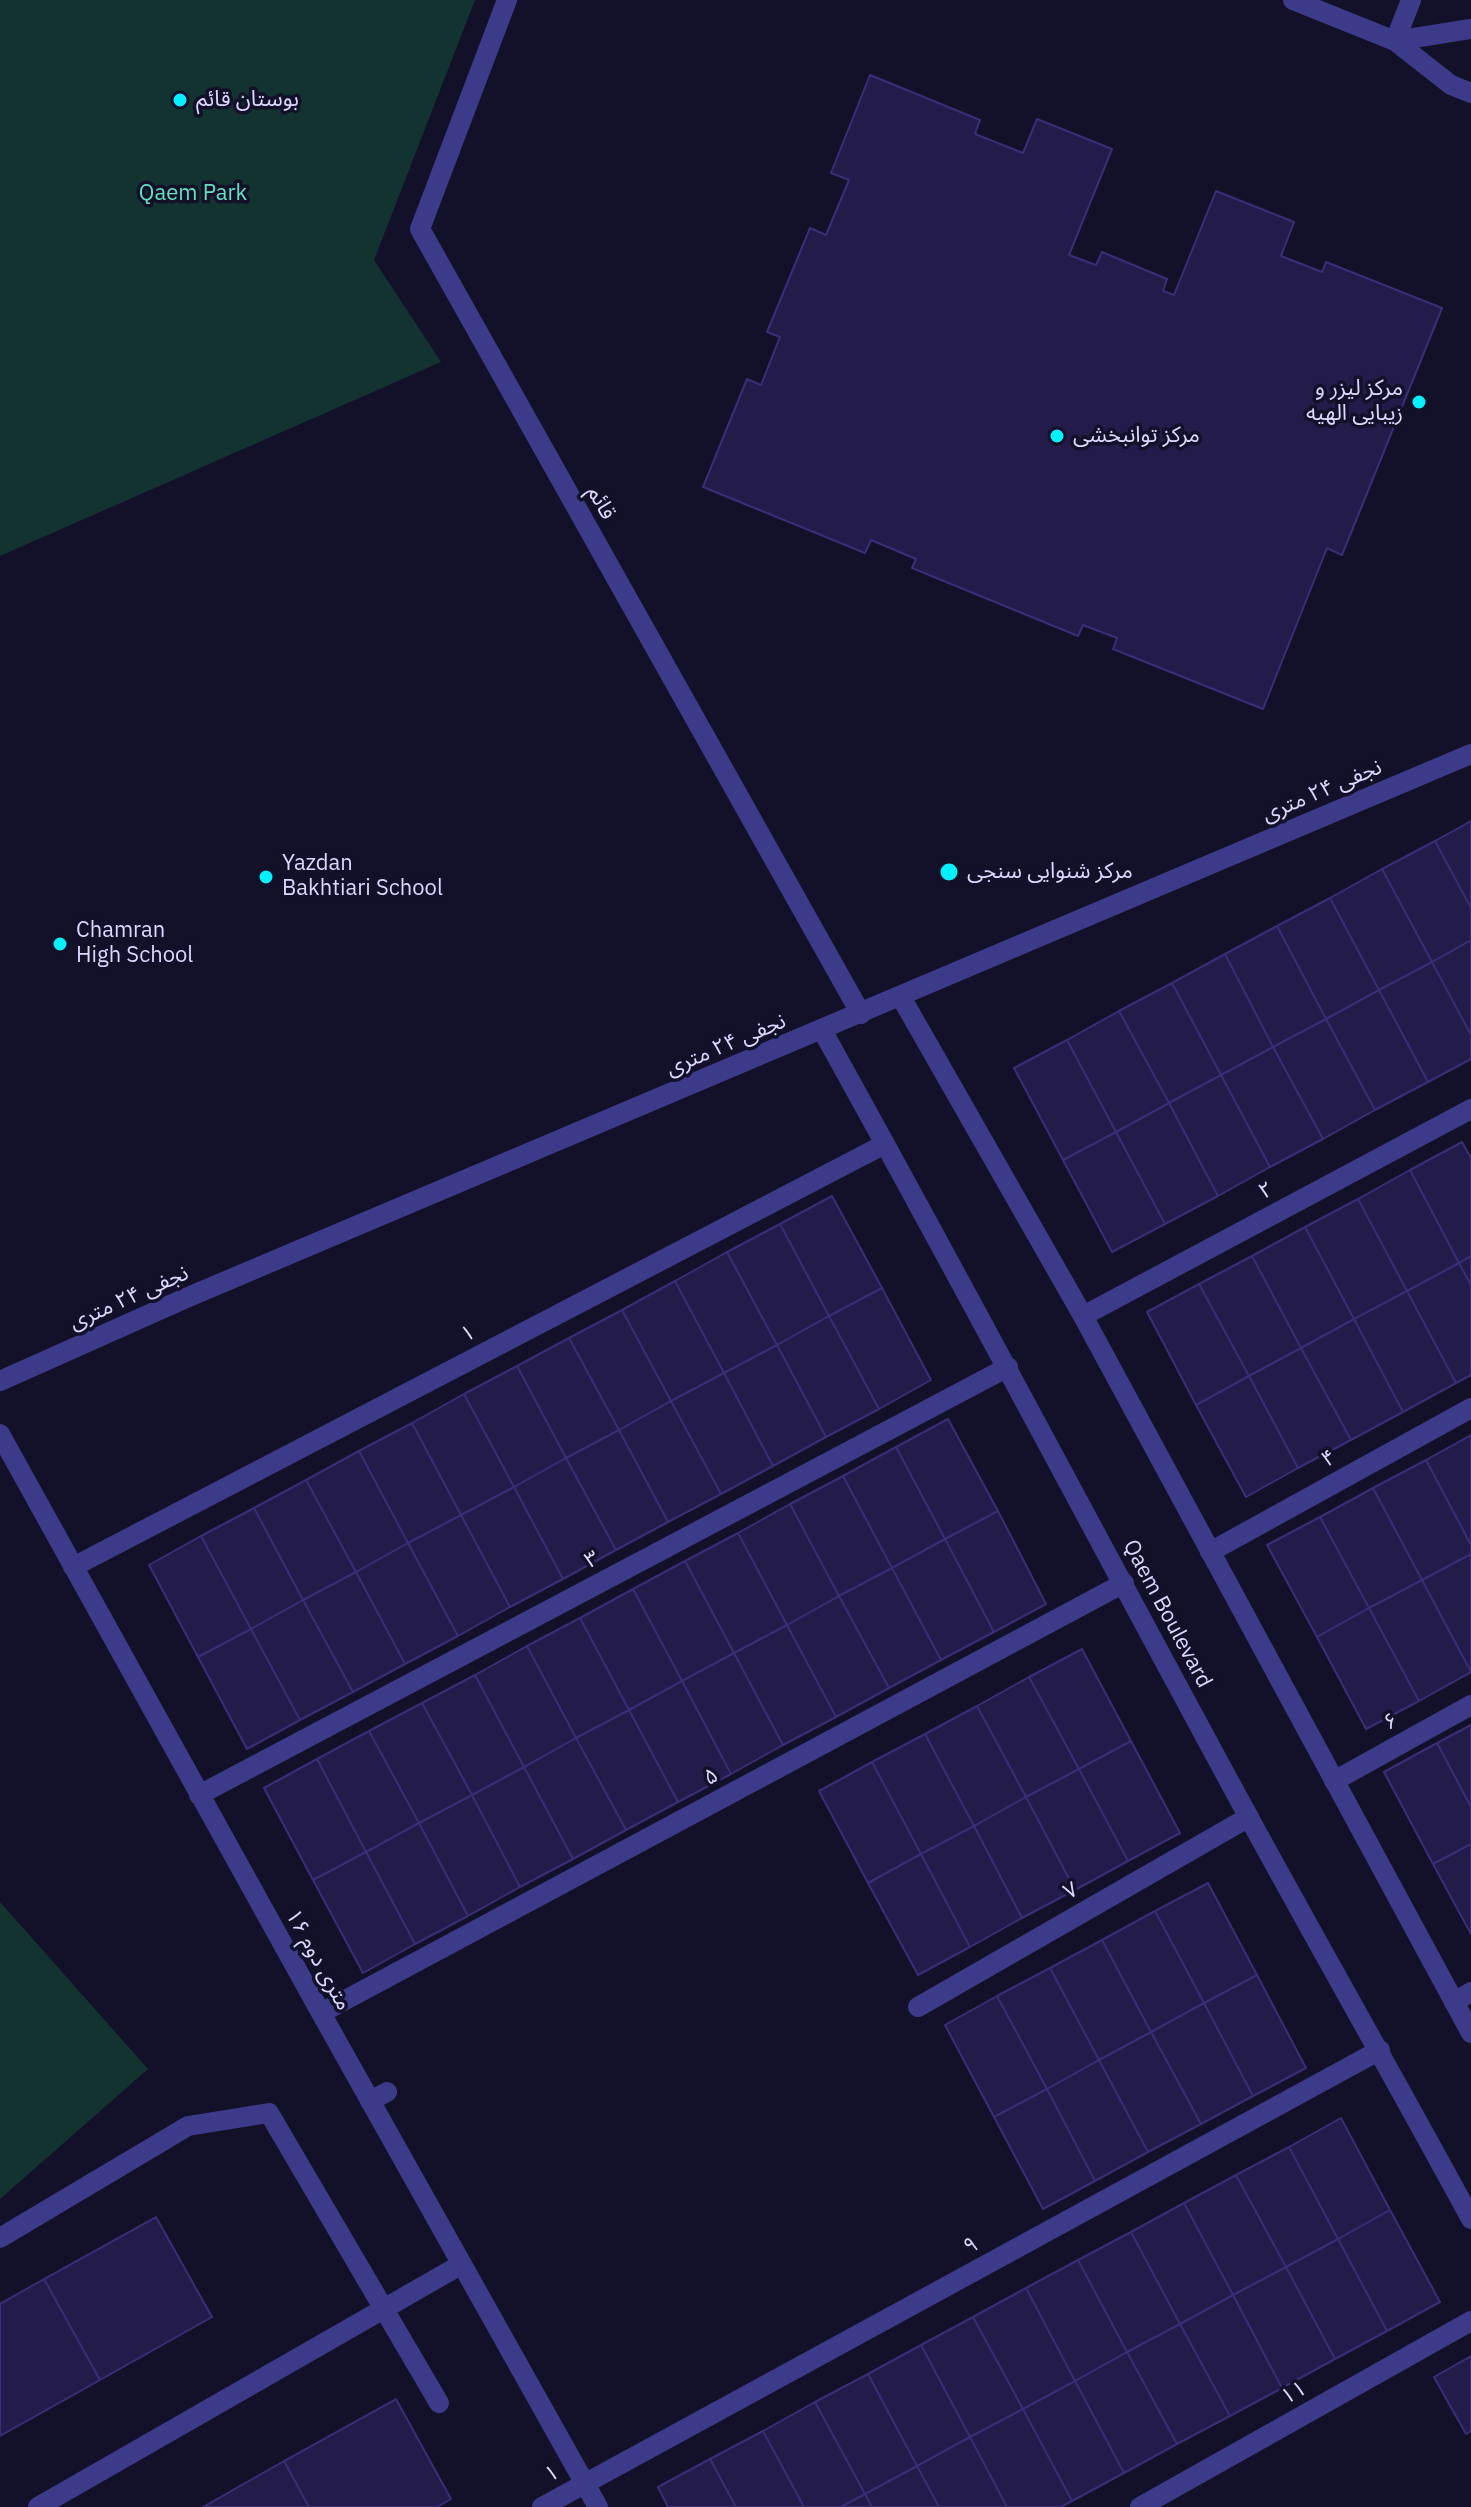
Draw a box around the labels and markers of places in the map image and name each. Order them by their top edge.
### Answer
place label: بوستان قائم [196,87,299,113]
marker: بوستان قائم [171,91,189,109]
place label: مرکز لیزر و زیبایی الهیه [1306,376,1403,428]
marker: مرکز لیزر و زیبایی الهیه [1410,393,1428,411]
place label: مرکز توانبخشی [1073,423,1200,449]
marker: مرکز توانبخشی [1048,427,1066,445]
place label: Yazdan Bakhtiari School [282,851,443,902]
place label: مرکز شنوایی سنجی [967,859,1133,885]
marker: مرکز شنوایی سنجی [938,861,960,883]
marker: Yazdan Bakhtiari School [257,868,275,886]
place label: Chamran High School [76,918,193,970]
marker: Chamran High School [51,935,69,953]

